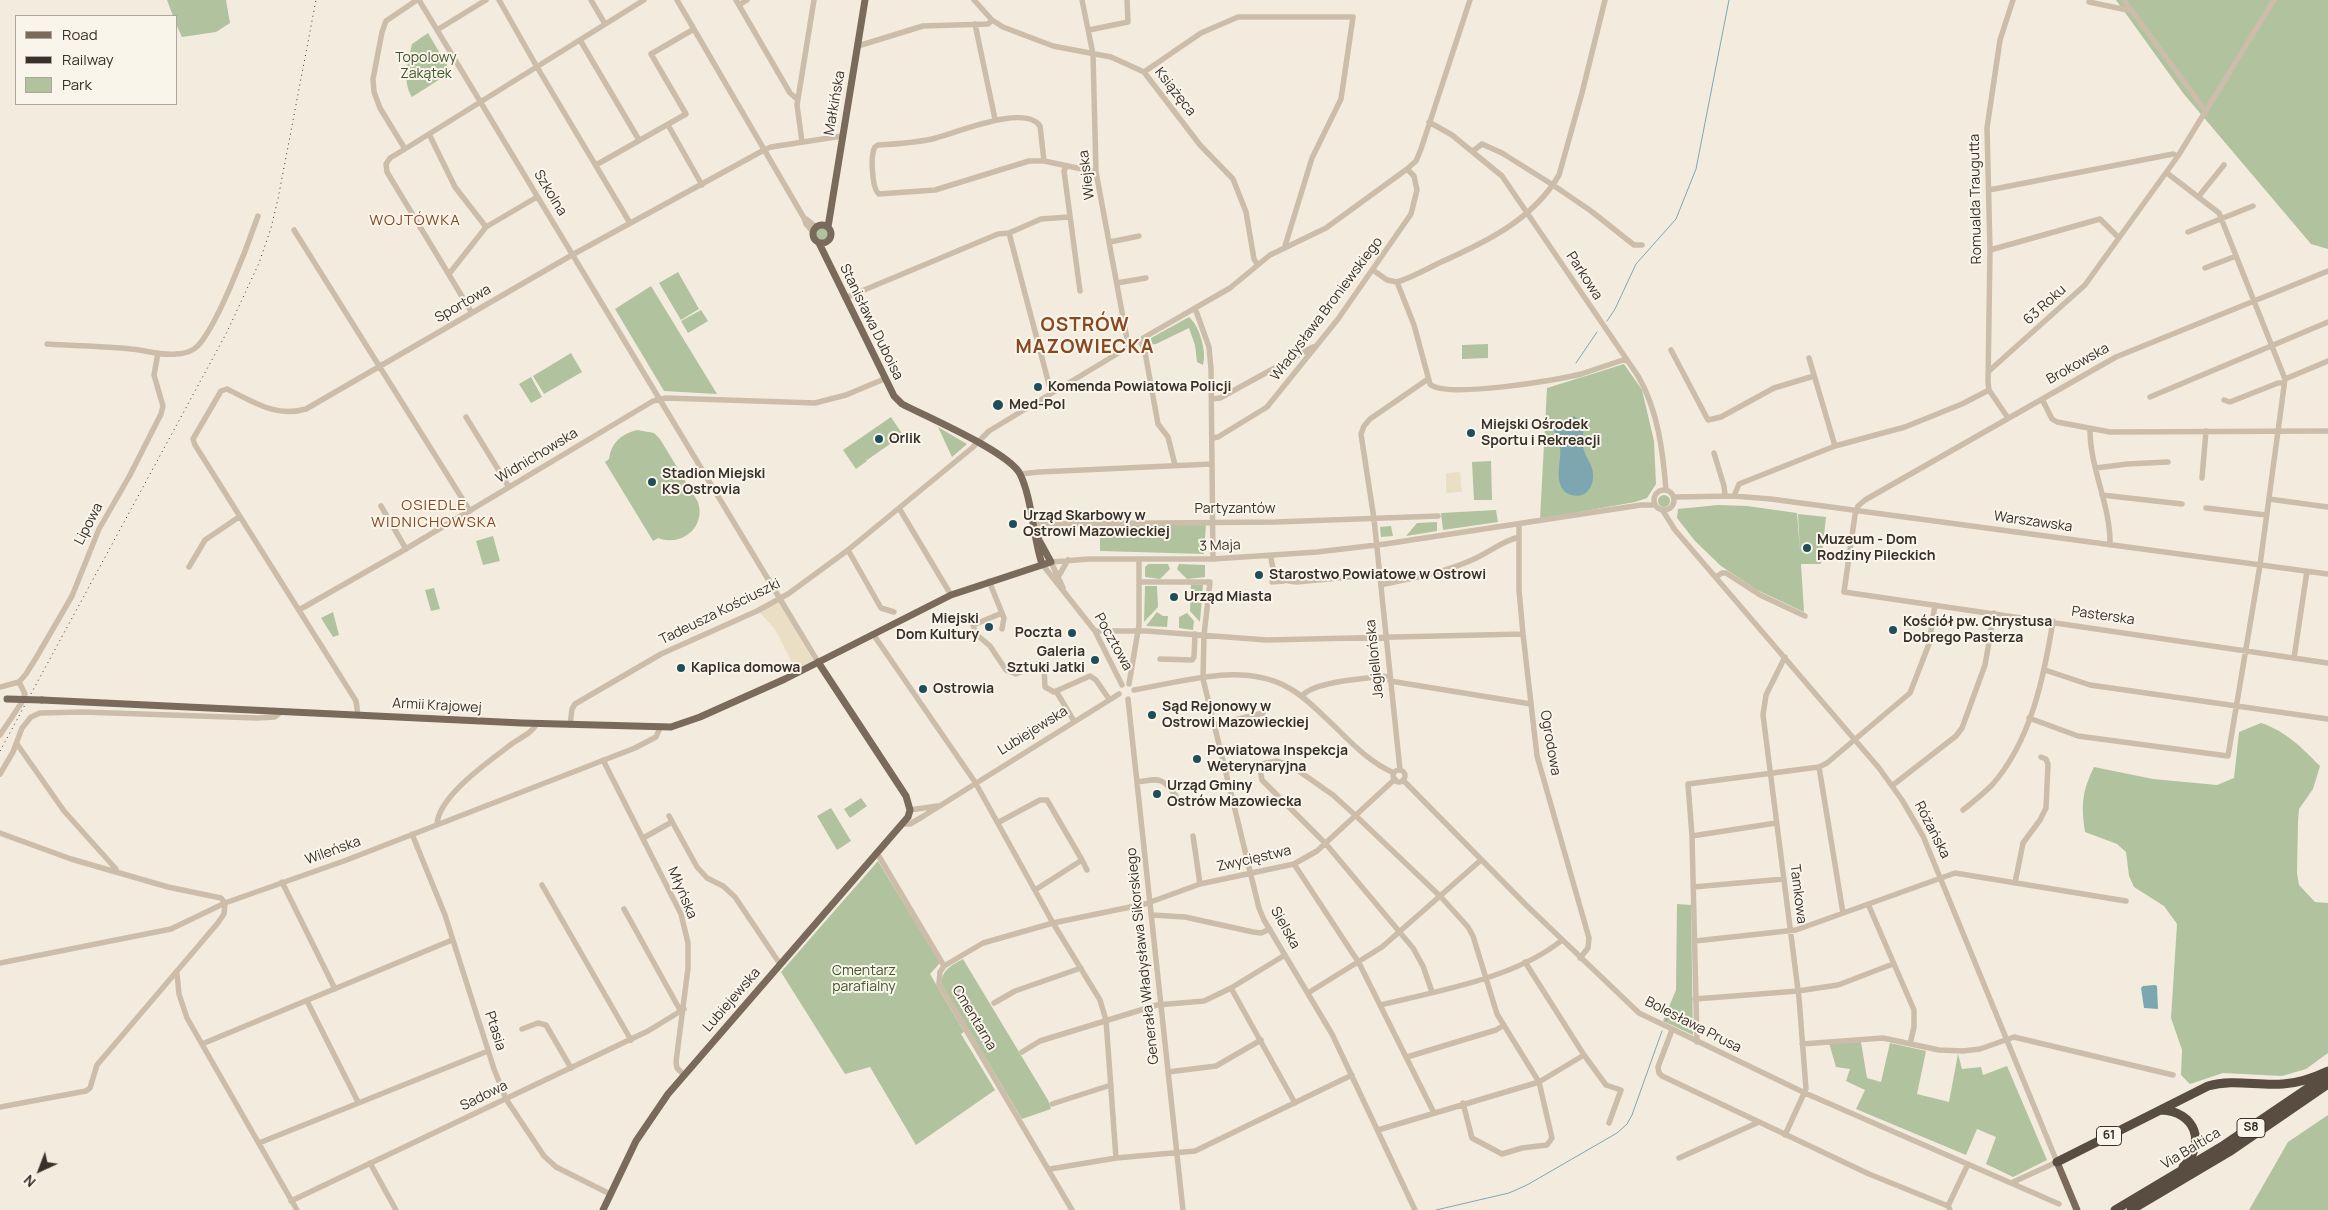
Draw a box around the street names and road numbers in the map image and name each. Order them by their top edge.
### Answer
street label: Książęca [1151,64,1199,120]
street label: Małkińska [821,69,849,137]
street label: Romualda Traugutta [1966,134,1986,264]
street label: Wiejska [1076,149,1098,201]
street label: Szkolna [530,167,570,219]
street label: Władysława Broniewskiego [1267,234,1387,384]
street label: Parkowa [1562,249,1606,303]
street label: Stanisława Duboisa [836,261,906,383]
street label: Sportowa [432,281,494,327]
street label: 63 Roku [2020,281,2070,329]
street label: Brokowska [2044,340,2112,388]
street label: Widnichowska [493,425,581,487]
street label: Lipowa [71,500,107,548]
street label: Partyzantów [1195,501,1275,517]
street label: Warszawska [1993,508,2073,536]
street label: 3 Maja [1199,537,1241,555]
street label: Tadeusza Kościuszki [657,575,783,649]
street label: Pasterska [2070,603,2136,629]
street label: Pocztowa [1090,610,1136,674]
street label: Jagiellońska [1363,619,1387,699]
street label: Armii Krajowej [392,695,482,717]
street label: Lubiejewska [995,703,1071,759]
street label: Ogrodowa [1536,709,1564,777]
street label: Różańska [1910,799,1954,861]
street label: Wileńska [303,833,363,869]
street label: Zwycięstwa [1215,842,1293,876]
street label: Generała Władysława Sikorskiego [1123,847,1163,1065]
street label: Tamkowa [1786,863,1810,925]
street label: Młyńska [664,864,700,922]
street label: Sielska [1267,904,1303,952]
street label: Lubiejewska [700,965,764,1035]
street label: Cmentarna [948,983,1000,1053]
street label: Bolesława Prusa [1642,993,1744,1057]
street label: Ptasia [481,1009,509,1053]
street label: Sadowa [457,1077,511,1115]
road number: S8 [2237,1118,2265,1138]
street label: Via Baltica [2158,1125,2224,1173]
road number: 61 [2096,1126,2122,1146]

